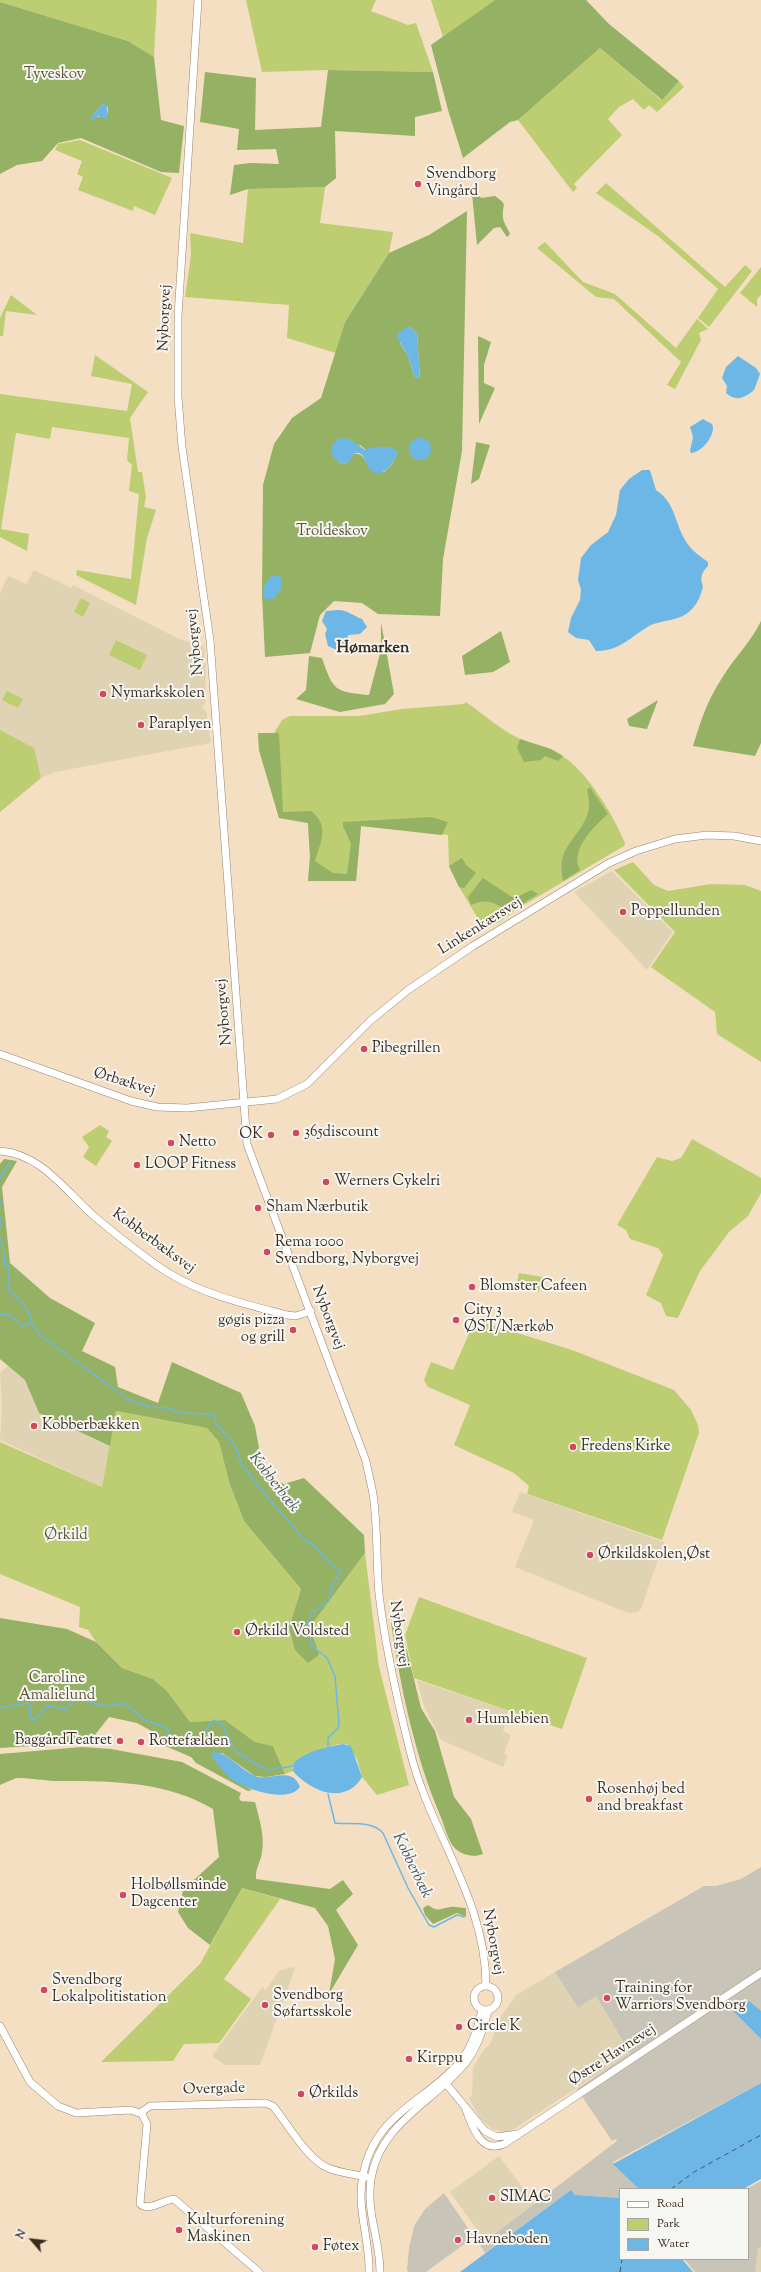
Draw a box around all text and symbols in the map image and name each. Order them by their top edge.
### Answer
park label: Tyveskov [24,66,84,84]
place label: Svendborg Vingård [426,166,496,201]
marker: Svendborg Vingård [413,179,423,189]
street label: Nyborgvej [156,284,176,352]
park label: Troldeskov [296,523,368,541]
street label: Nyborgvej [184,608,208,676]
district label: Hømarken [336,639,410,659]
place label: Nymarkskolen [111,685,205,703]
marker: Nymarkskolen [98,689,108,699]
place label: Paraplyen [149,716,212,734]
marker: Paraplyen [136,720,146,730]
street label: Linkenkærsvej [436,894,526,960]
place label: Poppellunden [631,903,720,921]
marker: Poppellunden [618,907,628,917]
street label: Nyborgvej [213,978,237,1046]
place label: Pibegrillen [372,1040,441,1058]
marker: Pibegrillen [359,1044,369,1054]
street label: Ørbækvej [91,1065,157,1101]
place label: 365discount [304,1124,379,1142]
place label: OK [239,1126,263,1144]
marker: 365discount [291,1128,301,1138]
marker: OK [266,1130,276,1140]
place label: Netto [179,1134,216,1152]
marker: Netto [166,1138,176,1148]
place label: LOOP Fitness [145,1156,236,1174]
marker: LOOP Fitness [132,1160,142,1170]
place label: Werners Cykelri [334,1173,440,1191]
marker: Werners Cykelri [321,1177,331,1187]
place label: Sham Nærbutik [266,1199,369,1217]
marker: Sham Nærbutik [253,1203,263,1213]
street label: Kobberbæksvej [108,1206,198,1278]
place label: Rema 1000 Svendborg, Nyborgvej [275,1234,419,1269]
marker: Rema 1000 Svendborg, Nyborgvej [262,1247,272,1257]
place label: Blomster Cafeen [480,1278,587,1296]
marker: Blomster Cafeen [467,1282,477,1292]
street label: Nyborgvej [307,1283,347,1353]
place label: City 3 ØST/Nærkøb [464,1302,554,1337]
place label: gøgis pizza og grill [218,1312,285,1347]
marker: City 3 ØST/Nærkøb [451,1315,461,1325]
marker: gøgis pizza og grill [288,1325,298,1335]
place label: Kobberbækken [42,1417,140,1435]
marker: Kobberbækken [29,1421,39,1431]
place label: Fredens Kirke [581,1438,670,1456]
marker: Fredens Kirke [568,1442,578,1452]
water label: Kobberbæk [244,1449,302,1517]
park label: Ørkild [44,1527,88,1545]
place label: Ørkildskolen,Øst [598,1546,710,1564]
marker: Ørkildskolen,Øst [585,1550,595,1560]
street label: Nyborgvej [384,1600,412,1668]
place label: Ørkild Voldsted [245,1623,349,1641]
marker: Ørkild Voldsted [232,1627,242,1637]
park label: Caroline Amalielund [19,1670,95,1705]
place label: Humlebien [477,1711,549,1729]
marker: Humlebien [464,1715,474,1725]
place label: BaggårdTeatret [15,1732,112,1750]
place label: Rottefælden [149,1733,229,1751]
marker: BaggårdTeatret [115,1736,125,1746]
marker: Rottefælden [136,1737,146,1747]
place label: Rosenhøj bed and breakfast [597,1781,685,1816]
marker: Rosenhøj bed and breakfast [584,1794,594,1804]
water label: Kobberbæk [387,1830,435,1902]
place label: Holbøllsminde Dagcenter [131,1877,227,1912]
marker: Holbøllsminde Dagcenter [118,1890,128,1900]
street label: Nyborgvej [477,1907,507,1977]
place label: Svendborg Lokalpolitistation [52,1972,167,2007]
place label: Training for Warriors Svendborg [615,1980,746,2015]
marker: Svendborg Lokalpolitistation [39,1985,49,1995]
place label: Svendborg Søfartsskole [273,1987,352,2022]
marker: Training for Warriors Svendborg [602,1993,612,2003]
marker: Svendborg Søfartsskole [260,2000,270,2010]
place label: Circle K [467,2018,520,2036]
street label: Østre Havnevej [566,2021,660,2091]
marker: Circle K [454,2022,464,2032]
place label: Kirppu [417,2050,463,2068]
marker: Kirppu [404,2054,414,2064]
street label: Overgade [183,2080,245,2100]
place label: Ørkilds [309,2085,358,2103]
marker: Ørkilds [296,2089,306,2099]
legend [619,2188,749,2260]
place label: SIMAC [500,2189,551,2207]
marker: SIMAC [487,2193,497,2203]
text: Road [657,2195,684,2213]
place label: Kulturforening Maskinen [187,2212,284,2247]
text: Park [657,2215,680,2233]
north arrow [12,2220,52,2260]
marker: Kulturforening Maskinen [174,2225,184,2235]
text: N [12,2227,31,2242]
place label: Havneboden [466,2231,549,2249]
marker: Havneboden [453,2235,463,2245]
text: Water [657,2235,689,2253]
place label: Føtex [323,2238,359,2256]
marker: Føtex [310,2242,320,2252]

